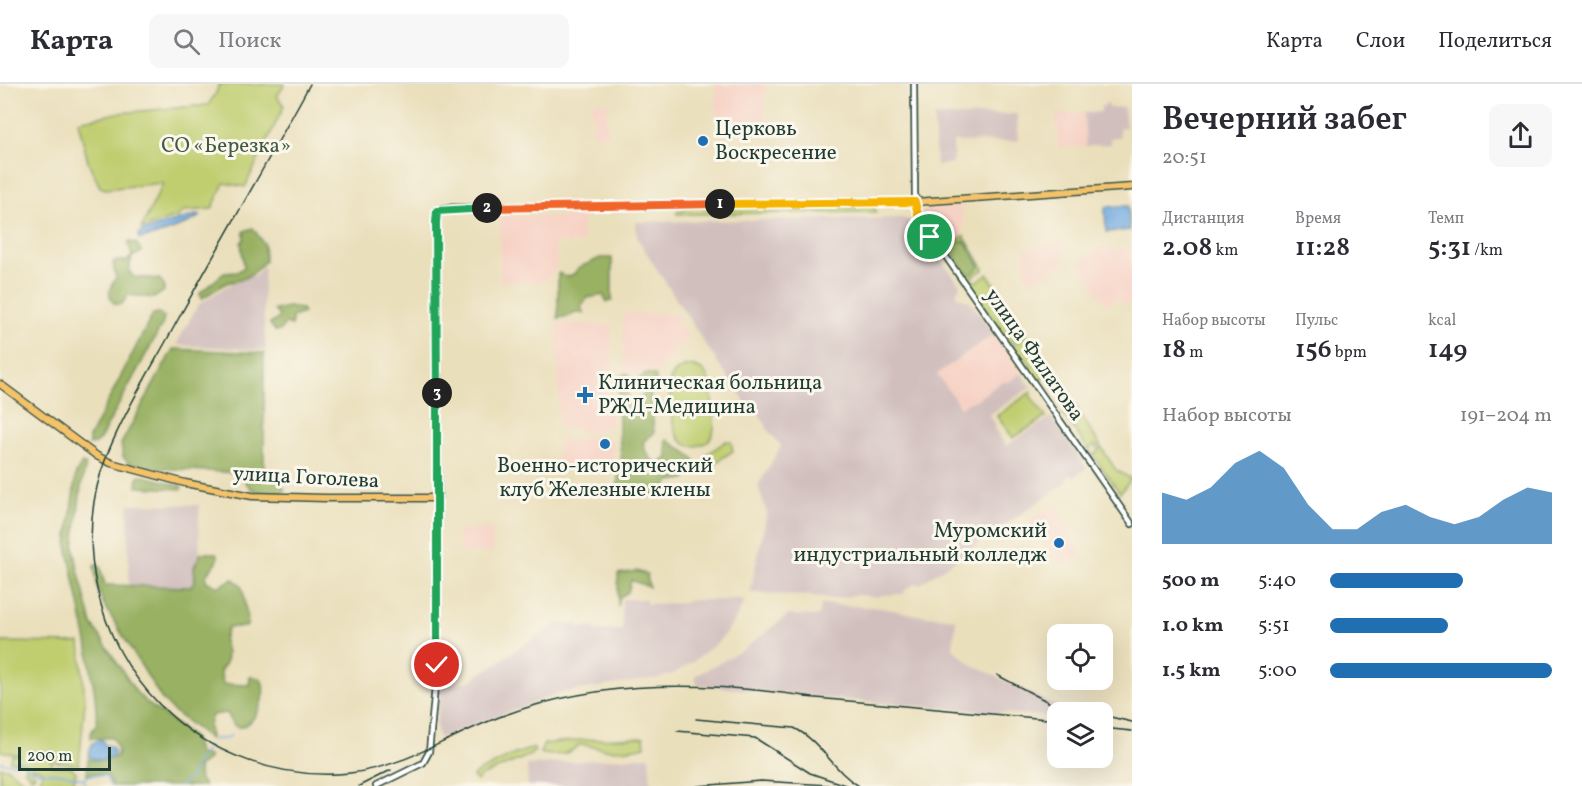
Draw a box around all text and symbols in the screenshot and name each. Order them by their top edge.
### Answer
search box [149,14,569,68]
text: Карта [30,22,113,61]
icon: search [170,25,203,58]
text: Поиск [218,26,281,57]
text: Карта [1266,27,1323,56]
text: Слои [1356,27,1405,56]
text: Поделиться [1438,27,1552,56]
text: Вечерний забег [1162,98,1407,144]
button: share [1489,104,1552,167]
place label: Церковь Воскресение [715,115,837,168]
park label: СО «Березка» [161,132,291,161]
marker: Церковь Воскресение [696,134,710,148]
text: 20:51 [1162,144,1207,172]
pin: 1 [705,189,735,219]
pin: 2 [472,193,502,223]
text: 1 [717,193,723,215]
text: 2 [483,197,491,219]
text: Дистанция [1162,208,1244,230]
text: Время [1295,208,1341,230]
text: Темп [1428,208,1464,230]
pin [904,211,955,262]
icon: arrive [913,220,946,253]
text: 2.08 [1162,230,1212,266]
text: 11:28 [1295,230,1350,266]
text: 5:31 [1428,230,1471,266]
text: km [1212,240,1238,262]
text: /km [1471,240,1503,262]
street label: улица Филатова [977,283,1091,427]
text: Набор высоты [1162,310,1266,332]
text: Пульс [1295,310,1338,332]
text: kcal [1428,310,1456,332]
text: 18 [1162,332,1186,368]
text: 156 [1295,332,1332,368]
text: 149 [1428,332,1467,368]
text: m [1186,342,1203,364]
text: bpm [1332,342,1367,364]
place label: Клиническая больница РЖД-Медицина [598,369,822,422]
pin: 3 [422,378,452,408]
text: 3 [433,382,441,404]
marker: Клиническая больница РЖД-Медицина [576,386,594,404]
text: Набор высоты [1162,402,1292,430]
text: 191–204 m [1460,402,1552,430]
marker: Военно-исторический клуб Железные клены [598,437,612,451]
place label: Военно-исторический клуб Железные клены [497,452,713,505]
street label: улица Гоголева [232,460,380,496]
place label: Муромский индустриальный колледж [794,517,1047,570]
marker: Муромский индустриальный колледж [1052,536,1066,550]
text: 500 m [1162,567,1220,595]
text: 5:40 [1258,567,1296,595]
text: 1.0 km [1162,612,1224,640]
text: 5:51 [1258,612,1290,640]
map controls [1047,624,1113,768]
button: locate [1047,624,1113,690]
pin [411,639,462,690]
icon: check [420,648,453,681]
text: 1.5 km [1162,657,1221,685]
text: 5:00 [1258,657,1297,685]
button: layers [1047,702,1113,768]
scale bar [18,744,111,772]
text: 200 m [27,746,72,768]

